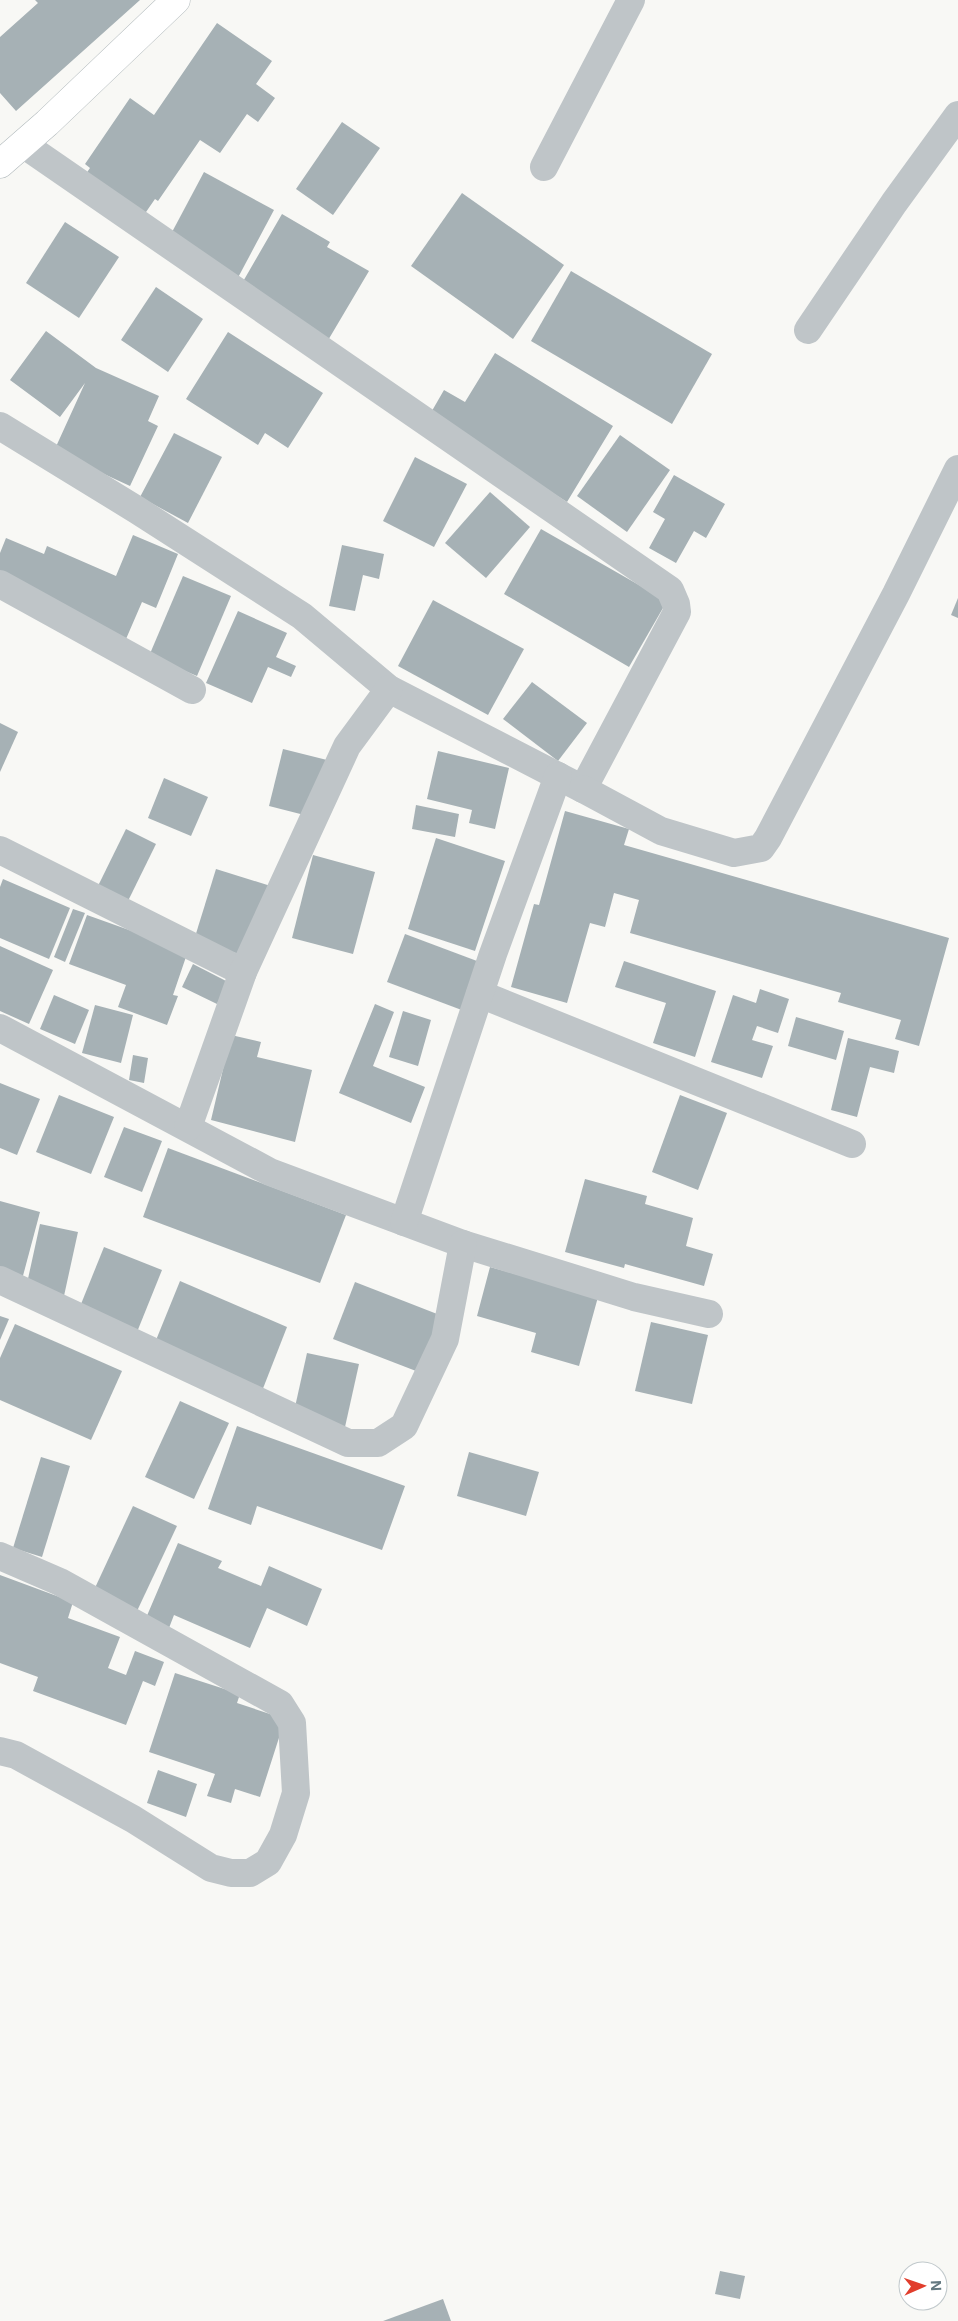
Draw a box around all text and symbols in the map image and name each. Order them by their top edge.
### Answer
north arrow [898,2261,948,2311]
text: N [928,2280,945,2291]

